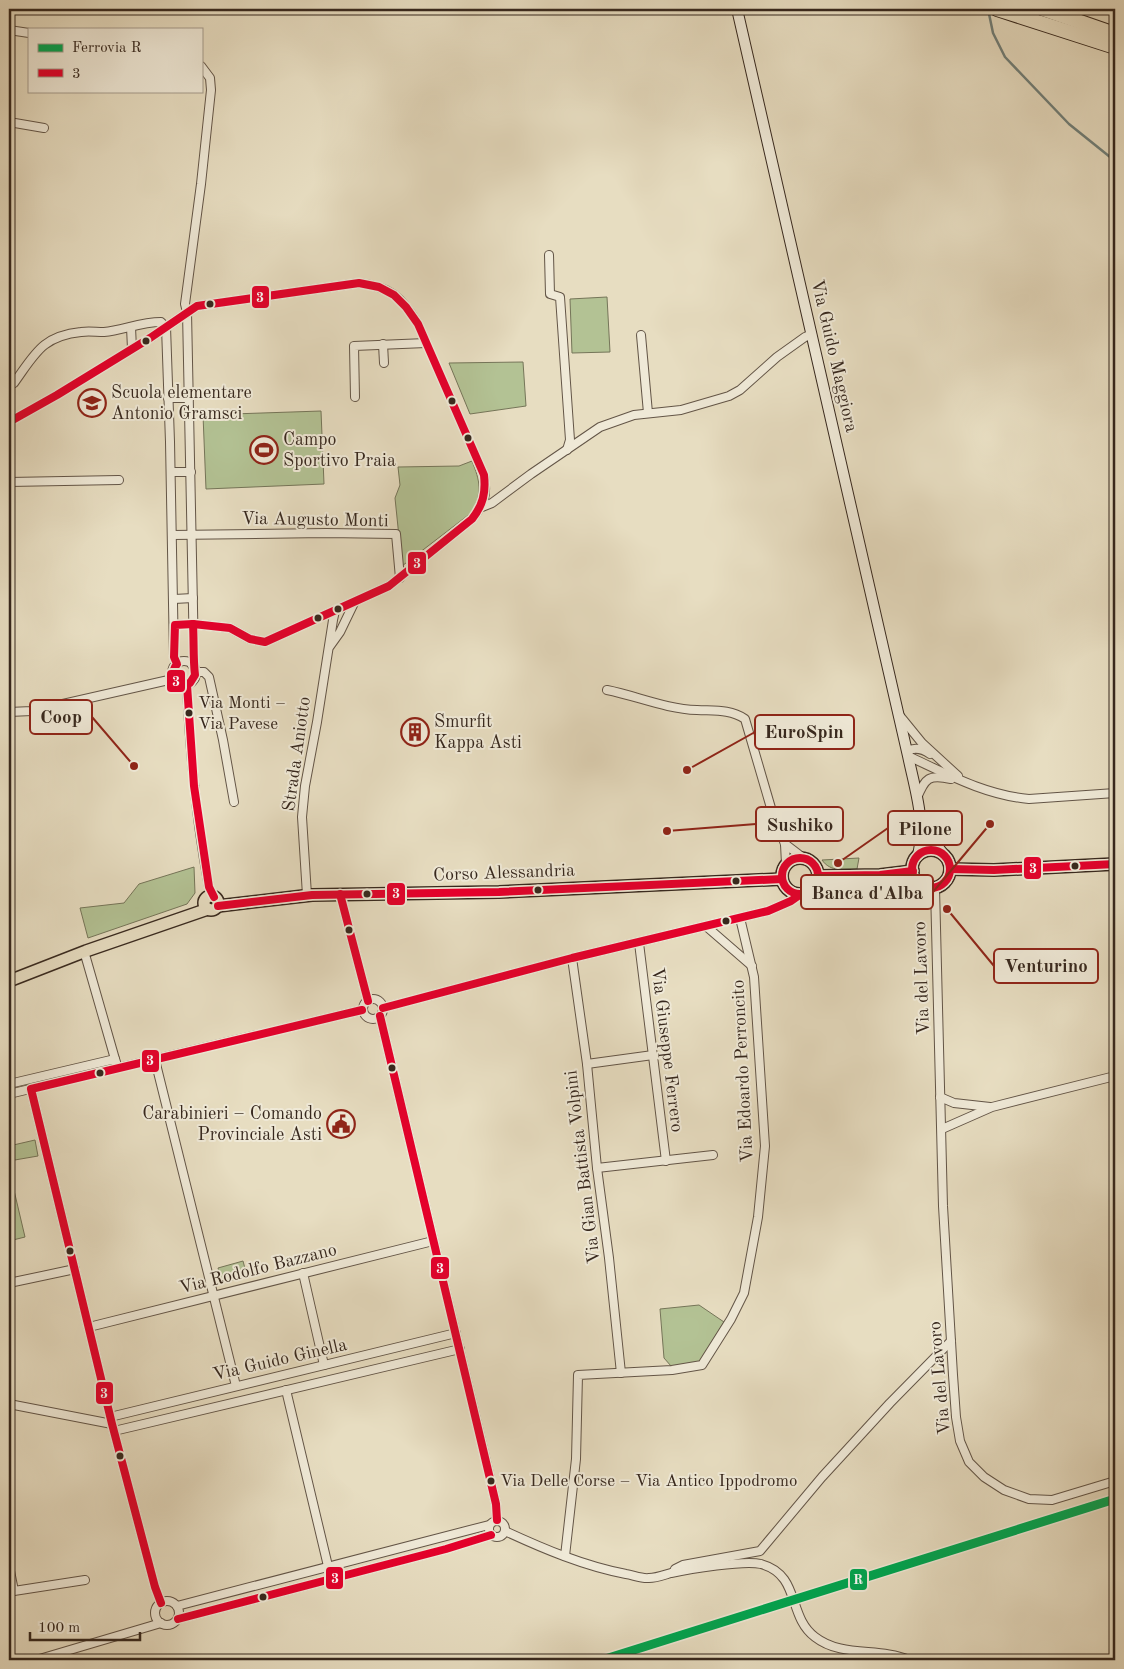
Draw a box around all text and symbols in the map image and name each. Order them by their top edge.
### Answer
legend [28,28,202,92]
text: Ferrovia R [72,41,142,56]
text: 3 [72,67,81,82]
street label: Via Guido Maggiora [808,278,860,434]
line badge: 3 [251,285,270,309]
text: 3 [256,291,264,305]
unlabelled marker [205,299,215,309]
unlabelled marker [141,336,151,346]
place label: Scuola elementare Antonio Gramsci [111,384,252,423]
school or university icon: Scuola elementare Antonio Gramsci [77,388,107,418]
unlabelled marker [447,396,457,406]
place label: Campo Sportivo Praia [283,431,396,470]
unlabelled marker [463,433,473,443]
sports icon: Campo Sportivo Praia [249,435,279,465]
street label: Via Augusto Monti [241,510,389,530]
line badge: 3 [407,551,427,575]
text: 3 [413,557,421,571]
unlabelled marker [333,604,343,614]
unlabelled marker [313,613,323,623]
line badge: 3 [166,669,186,693]
text: 3 [172,675,180,689]
place label: Via Monti – Via Pavese [198,695,286,733]
street label: Strada Aniotto [280,695,314,813]
callout: Coop [30,700,92,734]
marker: Via Monti – Via Pavese [184,708,194,718]
text: Coop [40,709,82,728]
place label: Smurfit Kappa Asti [434,713,522,752]
callout: EuroSpin [755,715,854,749]
building icon: Smurfit Kappa Asti [400,717,430,747]
text: EuroSpin [764,724,844,743]
callout: Sushiko [756,807,843,841]
callout: Pilone [888,811,962,845]
text: Sushiko [767,817,833,836]
text: Pilone [898,821,952,840]
line badge: 3 [1023,856,1042,880]
unlabelled marker [1070,861,1080,871]
street label: Corso Alessandria [433,862,575,884]
text: 3 [1029,862,1037,876]
callout: Banca d'Alba [801,875,933,909]
unlabelled marker [731,876,741,886]
line badge: 3 [386,882,406,906]
unlabelled marker [533,885,543,895]
text: Banca d'Alba [811,885,923,904]
text: 3 [392,887,400,901]
unlabelled marker [362,889,372,899]
unlabelled marker [721,916,731,926]
street label: Via del Lavoro [911,921,933,1035]
unlabelled marker [344,925,354,935]
callout: Venturino [994,949,1098,983]
text: Venturino [1004,958,1088,977]
street label: Via Giuseppe Ferrero [648,967,686,1133]
street label: Via Edoardo Perroncito [729,979,757,1163]
line badge: 3 [141,1049,160,1073]
text: 3 [146,1054,154,1068]
unlabelled marker [387,1063,397,1073]
unlabelled marker [95,1068,105,1078]
street label: Via Gian Battista Volpini [562,1069,604,1265]
place label: Carabinieri – Comando Provinciale Asti [142,1105,322,1144]
public building icon: Carabinieri – Comando Provinciale Asti [326,1109,356,1139]
street label: Via Rodolfo Bazzano [177,1241,339,1297]
unlabelled marker [65,1246,75,1256]
line badge: 3 [430,1256,450,1280]
text: 3 [436,1262,444,1276]
street label: Via del Lavoro [926,1320,954,1435]
street label: Via Guido Ginella [211,1336,349,1384]
line badge: 3 [95,1381,114,1405]
text: 3 [100,1387,108,1401]
unlabelled marker [115,1451,125,1461]
place label: Via Delle Corse – Via Antico Ippodromo [500,1473,797,1490]
marker: Via Delle Corse – Via Antico Ippodromo [486,1476,496,1486]
line badge: 3 [325,1566,344,1590]
line badge: R [849,1568,868,1591]
text: 3 [331,1572,339,1586]
text: R [853,1573,863,1587]
unlabelled marker [258,1592,268,1602]
scale bar [30,1609,140,1641]
text: 100 m [38,1621,80,1636]

